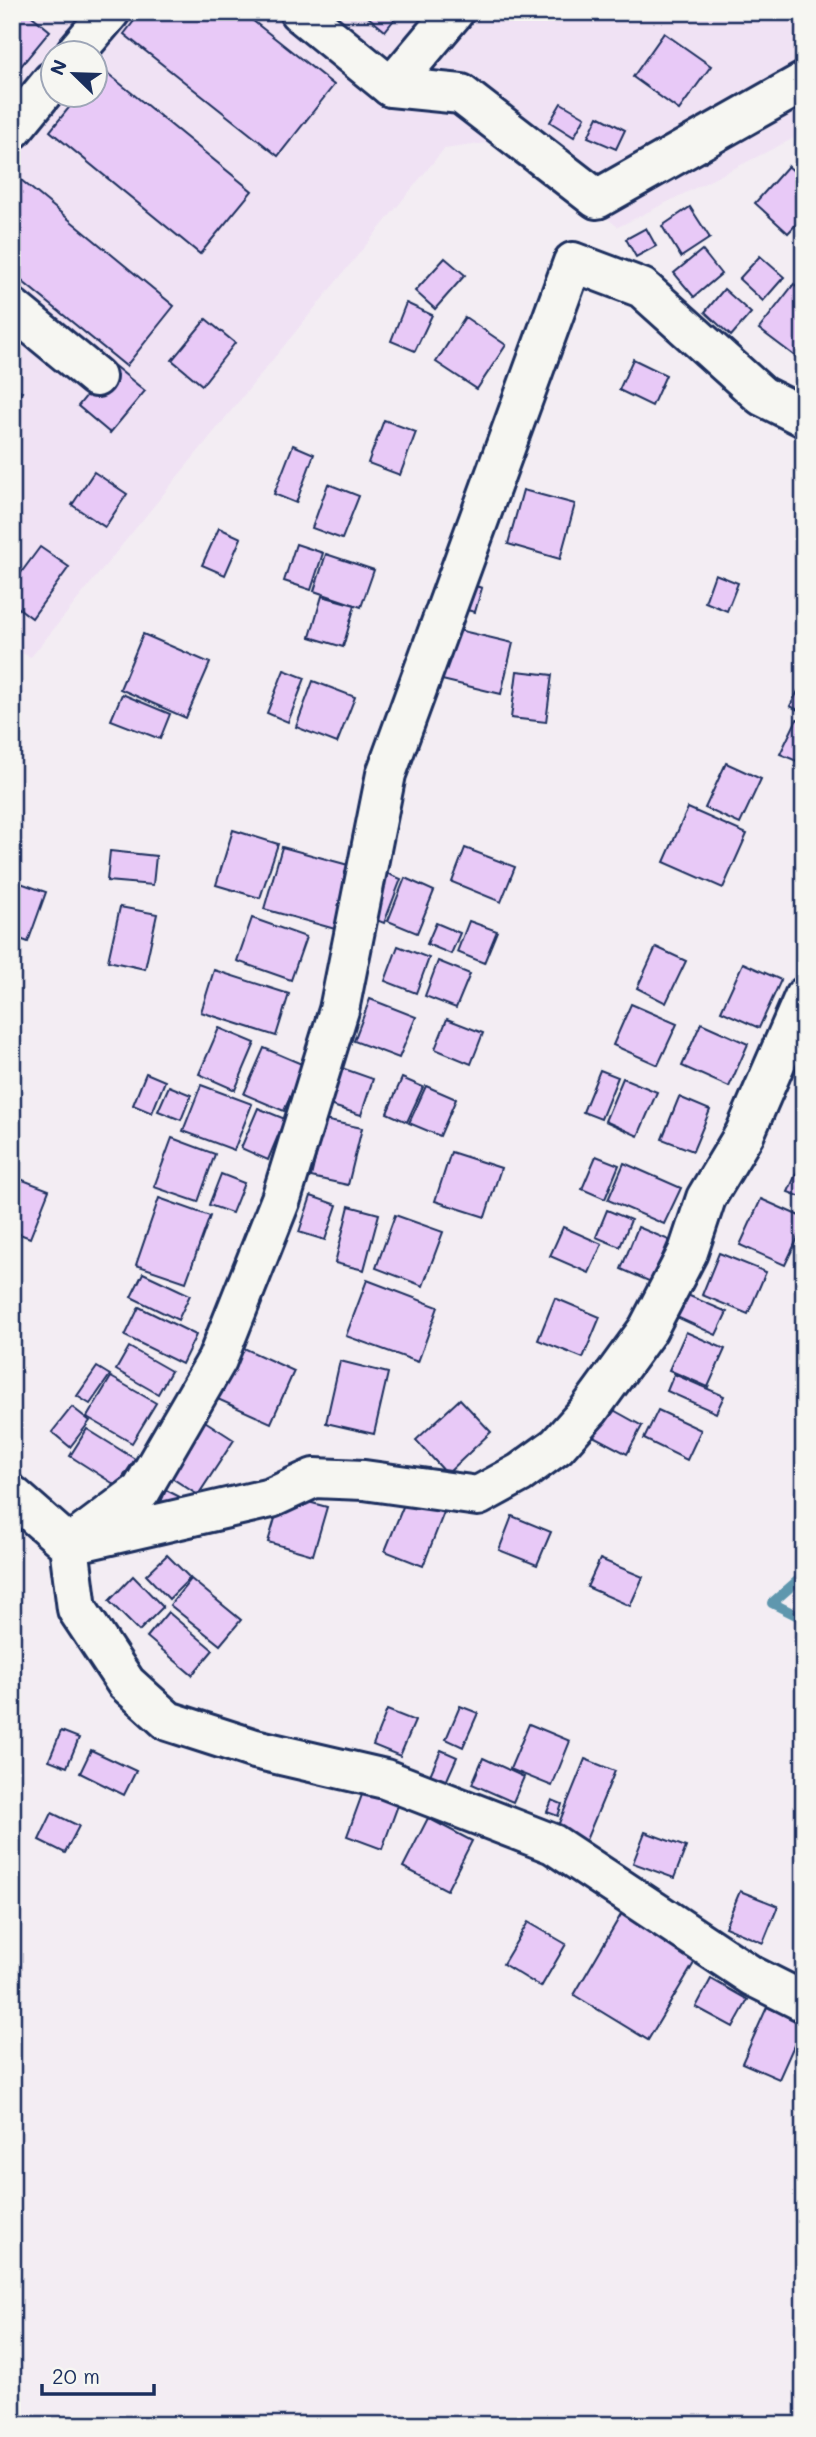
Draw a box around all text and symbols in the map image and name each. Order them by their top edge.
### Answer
north arrow [38,38,108,108]
text: N [44,56,72,79]
scale bar [42,2353,154,2397]
text: 20 m [52,2362,100,2389]

